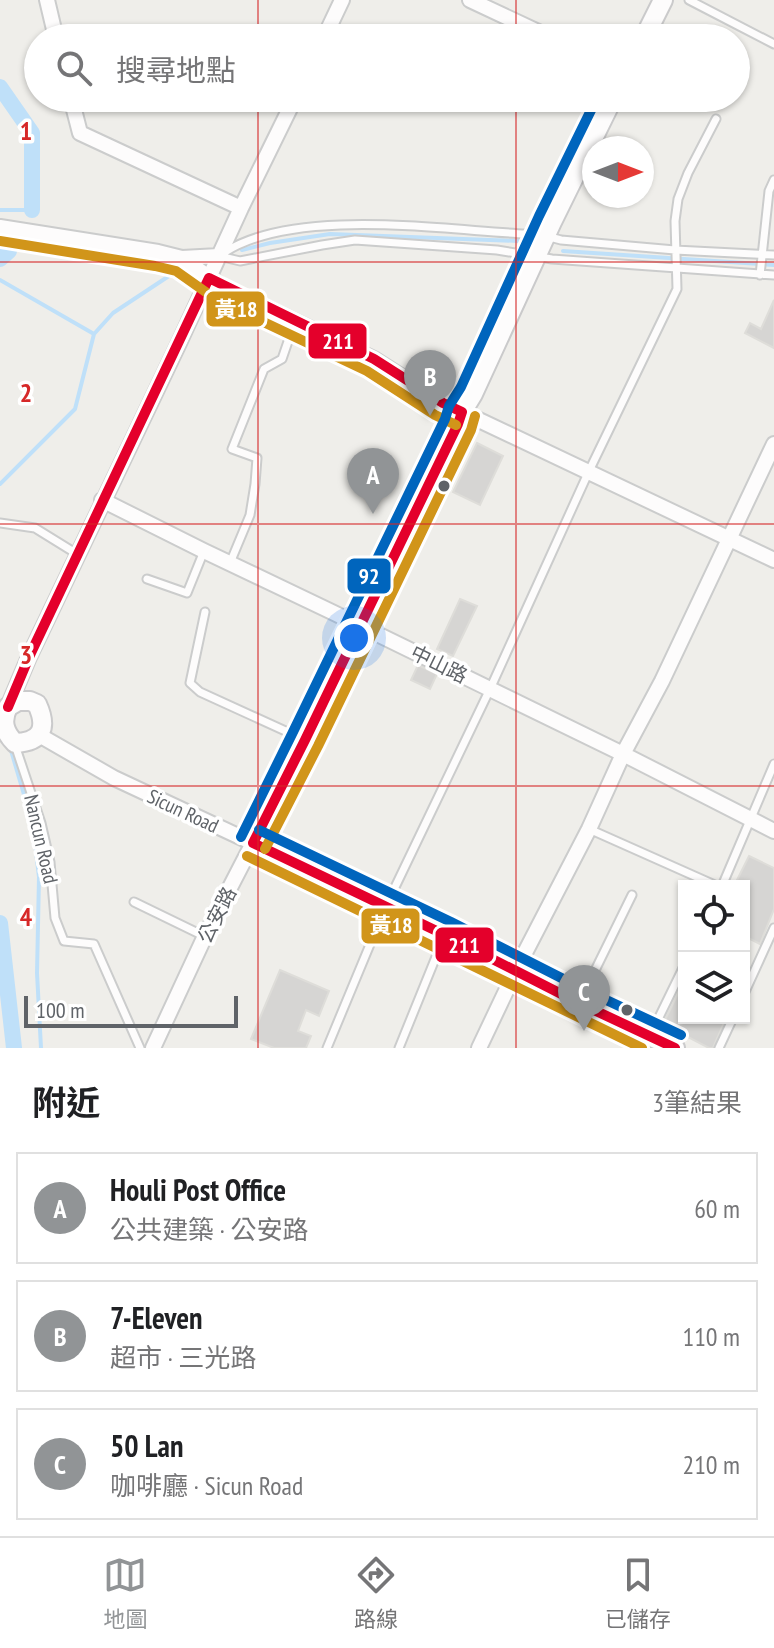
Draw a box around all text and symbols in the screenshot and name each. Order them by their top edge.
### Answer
search box [24,24,750,112]
icon: search [52,46,96,90]
text: 搜尋地點 [116,50,236,89]
text: 1 [20,114,32,147]
north arrow [582,136,654,208]
line badge: 黃18 [205,290,266,328]
text: 黃18 [214,295,258,323]
line badge: 211 [307,322,368,360]
text: 211 [322,327,354,355]
pin: B [404,350,456,416]
text: 2 [20,376,32,409]
pin: A [347,448,399,514]
unlabelled marker [436,478,452,494]
line badge: 92 [346,557,392,595]
text: 92 [358,562,380,590]
your location [334,618,374,658]
text: 3 [20,638,32,671]
street label: 中山路 [406,639,472,689]
street label: Sicun Road [143,783,223,839]
street label: Nancun Road [18,792,64,886]
map controls [678,880,750,1024]
button: locate [678,880,750,952]
street label: 公安路 [192,882,242,948]
text: 4 [20,900,33,933]
line badge: 黃18 [360,907,421,945]
text: 黃18 [369,911,413,939]
line badge: 211 [434,926,495,964]
text: 211 [448,931,480,959]
button: layers [678,952,750,1024]
pin: C [558,965,610,1031]
scale bar [24,992,238,1028]
text: 100 m [36,996,85,1024]
unlabelled marker [619,1002,635,1018]
text: 附近 [32,1080,100,1124]
text: 3筆結果 [652,1086,742,1119]
text: Houli Post Office [110,1170,286,1209]
text: A [53,1192,67,1225]
text: 60 m [694,1192,740,1225]
text: 公共建築 · 公安路 [110,1213,309,1246]
text: 7-Eleven [110,1298,203,1337]
text: B [54,1320,66,1353]
text: 110 m [682,1320,740,1353]
text: 超市 · 三光路 [110,1341,257,1374]
text: 50 Lan [110,1426,183,1465]
text: C [54,1448,66,1481]
text: 210 m [682,1448,740,1481]
text: 咖啡廳 · Sicun Road [110,1469,303,1502]
tab: 地圖 [103,1553,147,1633]
tab: 路線 [354,1553,398,1633]
tab: 已儲存 [605,1553,671,1633]

